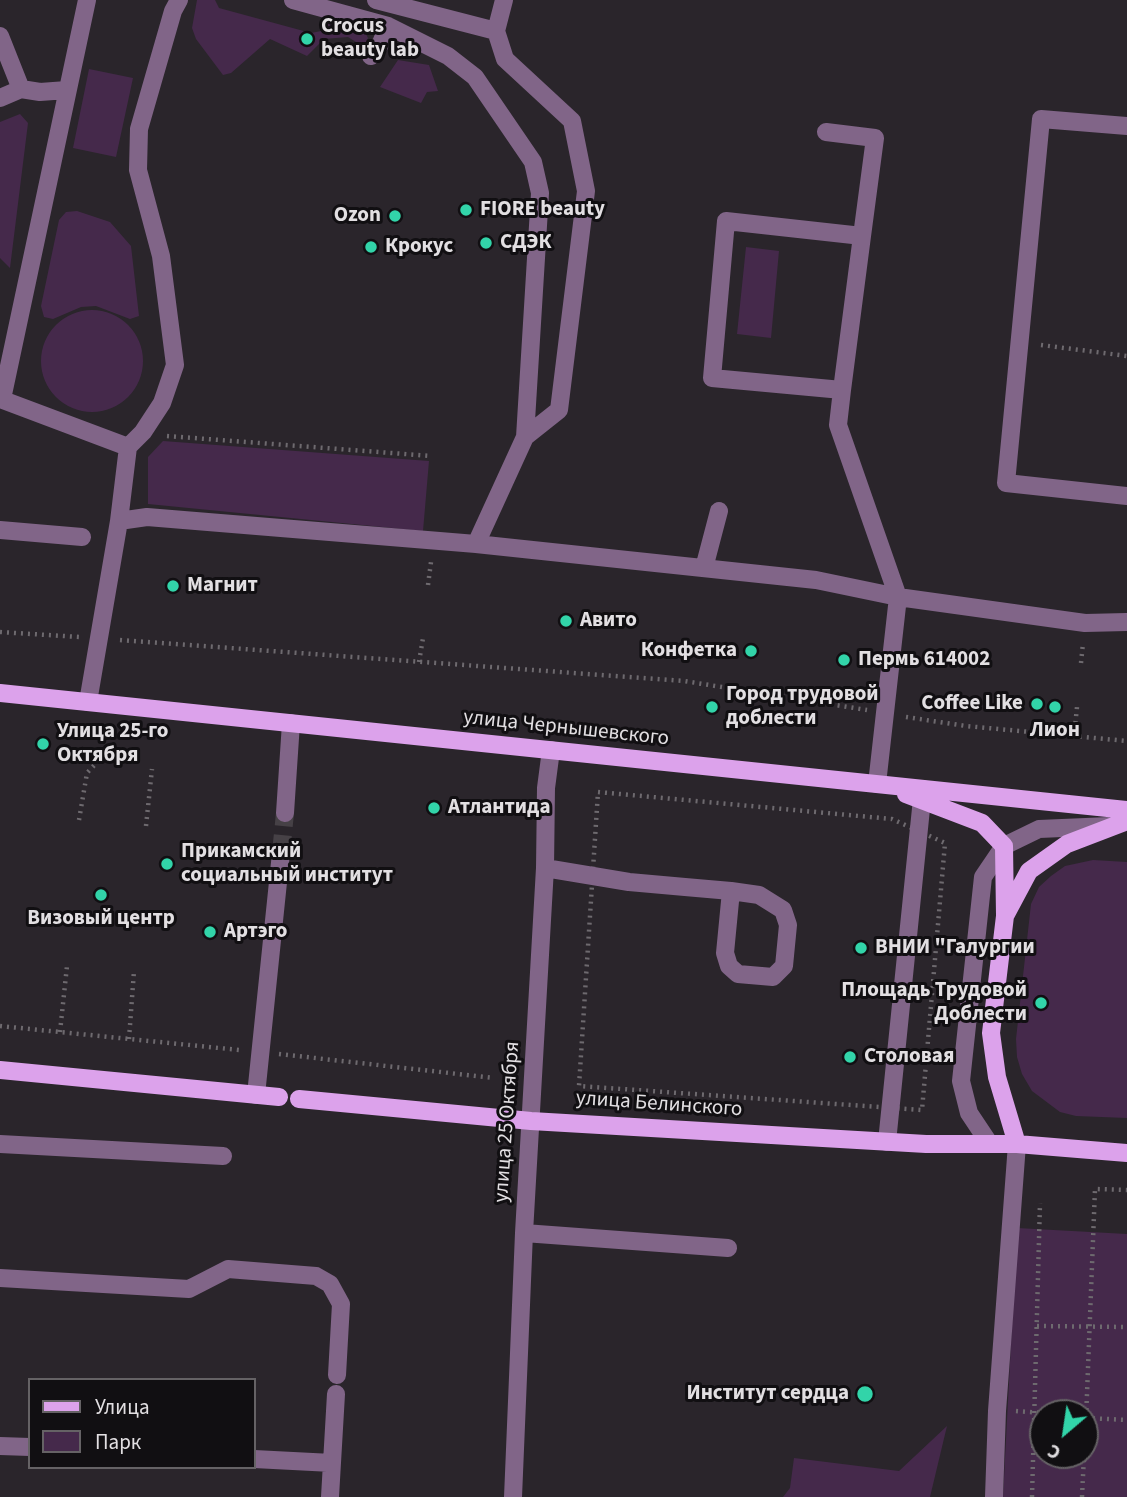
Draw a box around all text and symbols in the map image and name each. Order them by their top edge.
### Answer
place label: Crocus beauty lab [321,14,419,64]
marker: Crocus beauty lab [299,31,315,47]
place label: FIORE beauty [480,197,605,223]
marker: FIORE beauty [458,202,474,218]
place label: Ozon [334,203,381,229]
marker: Ozon [387,208,403,224]
place label: СДЭК [500,230,551,256]
place label: Крокус [385,234,453,260]
marker: СДЭК [478,235,494,251]
marker: Крокус [363,239,379,255]
place label: Магнит [187,573,258,599]
marker: Магнит [165,578,181,594]
place label: Авито [580,608,637,634]
marker: Авито [558,613,574,629]
place label: Конфетка [641,638,737,664]
marker: Конфетка [743,643,759,659]
place label: Пермь 614002 [858,647,990,673]
marker: Пермь 614002 [836,652,852,668]
place label: Город трудовой доблести [726,682,879,732]
place label: Coffee Like [921,691,1023,717]
marker: Coffee Like [1029,696,1045,712]
marker: Город трудовой доблести [704,699,720,715]
marker: Лион [1047,699,1063,715]
street label: улица Чернышевского [462,706,670,752]
place label: Лион [1030,718,1080,744]
place label: Улица 25-го Октября [57,719,168,769]
marker: Улица 25-го Октября [35,736,51,752]
place label: Атлантида [448,795,551,821]
marker: Атлантида [426,800,442,816]
place label: Прикамский социальный институт [181,839,393,889]
marker: Прикамский социальный институт [159,856,175,872]
marker: Визовый центр [93,887,109,903]
place label: Визовый центр [27,906,175,932]
place label: Артэго [224,919,287,945]
marker: Артэго [202,924,218,940]
place label: ВНИИ "Галургии [875,935,1035,961]
marker: ВНИИ "Галургии [853,940,869,956]
place label: Площадь Трудовой Доблести [841,978,1027,1028]
marker: Площадь Трудовой Доблести [1033,995,1049,1011]
street label: улица 25 Октября [490,1040,526,1204]
place label: Столовая [864,1044,954,1070]
marker: Столовая [842,1049,858,1065]
street label: улица Белинского [575,1087,743,1123]
legend [28,1378,256,1469]
place label: Институт сердца [686,1381,849,1407]
marker: Институт сердца [855,1384,875,1404]
text: Улица [95,1392,150,1422]
north arrow [1029,1399,1099,1469]
text: Парк [95,1427,141,1457]
text: С [1043,1437,1066,1466]

